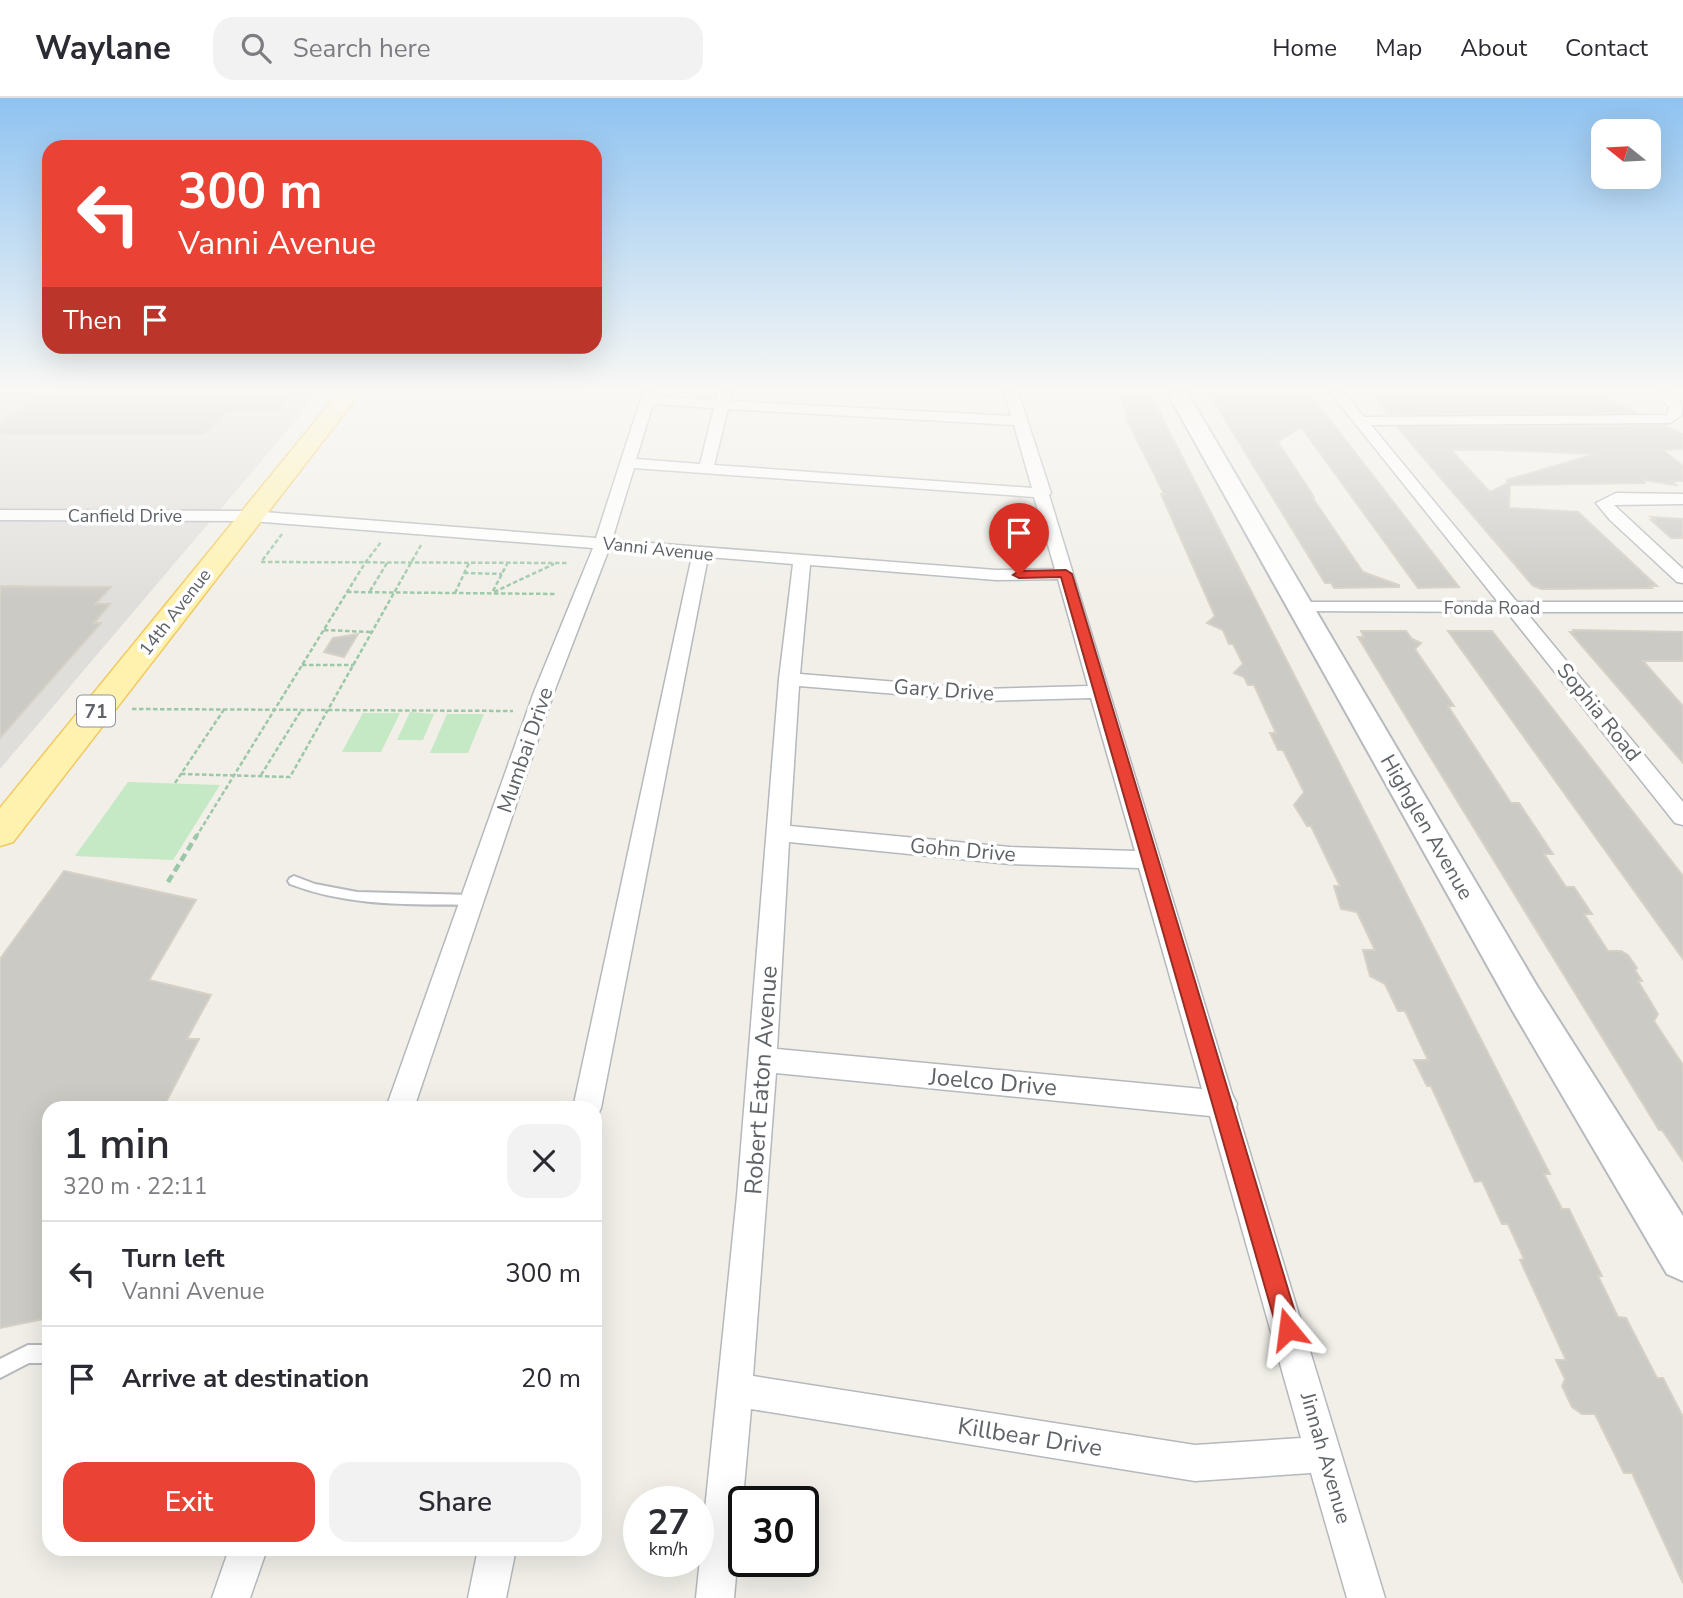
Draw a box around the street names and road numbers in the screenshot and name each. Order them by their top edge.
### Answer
street label: Canfield Drive [68,504,182,528]
street label: Vanni Avenue [600,531,715,567]
street label: 14th Avenue [134,564,216,660]
street label: Fonda Road [1444,596,1540,620]
street label: Sophia Road [1551,657,1647,767]
street label: Gary Drive [893,673,995,707]
street label: Mumbai Drive [490,683,560,817]
road number: 71 [77,696,115,726]
street label: Highglen Avenue [1374,749,1480,905]
street label: Gohn Drive [909,831,1017,869]
street label: Robert Eaton Avenue [737,965,785,1195]
street label: Joelco Drive [927,1060,1058,1104]
street label: Jinnah Avenue [1294,1388,1358,1527]
street label: Killbear Drive [955,1410,1105,1464]

